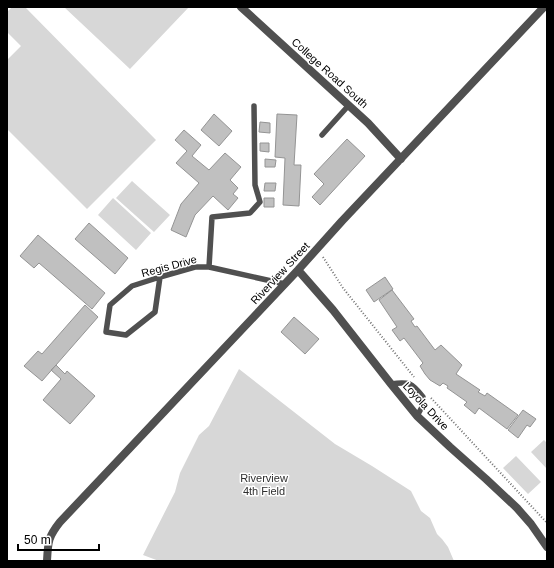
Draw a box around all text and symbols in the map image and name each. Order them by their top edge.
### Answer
street label: College Road South [289,36,371,110]
street label: Riverview Street [248,240,312,306]
street label: Regis Drive [140,253,198,279]
street label: Loyola Drive [401,380,451,432]
park label: Riverview 4th Field [240,472,288,497]
scale bar [18,526,99,552]
text: 50 m [24,533,51,547]

